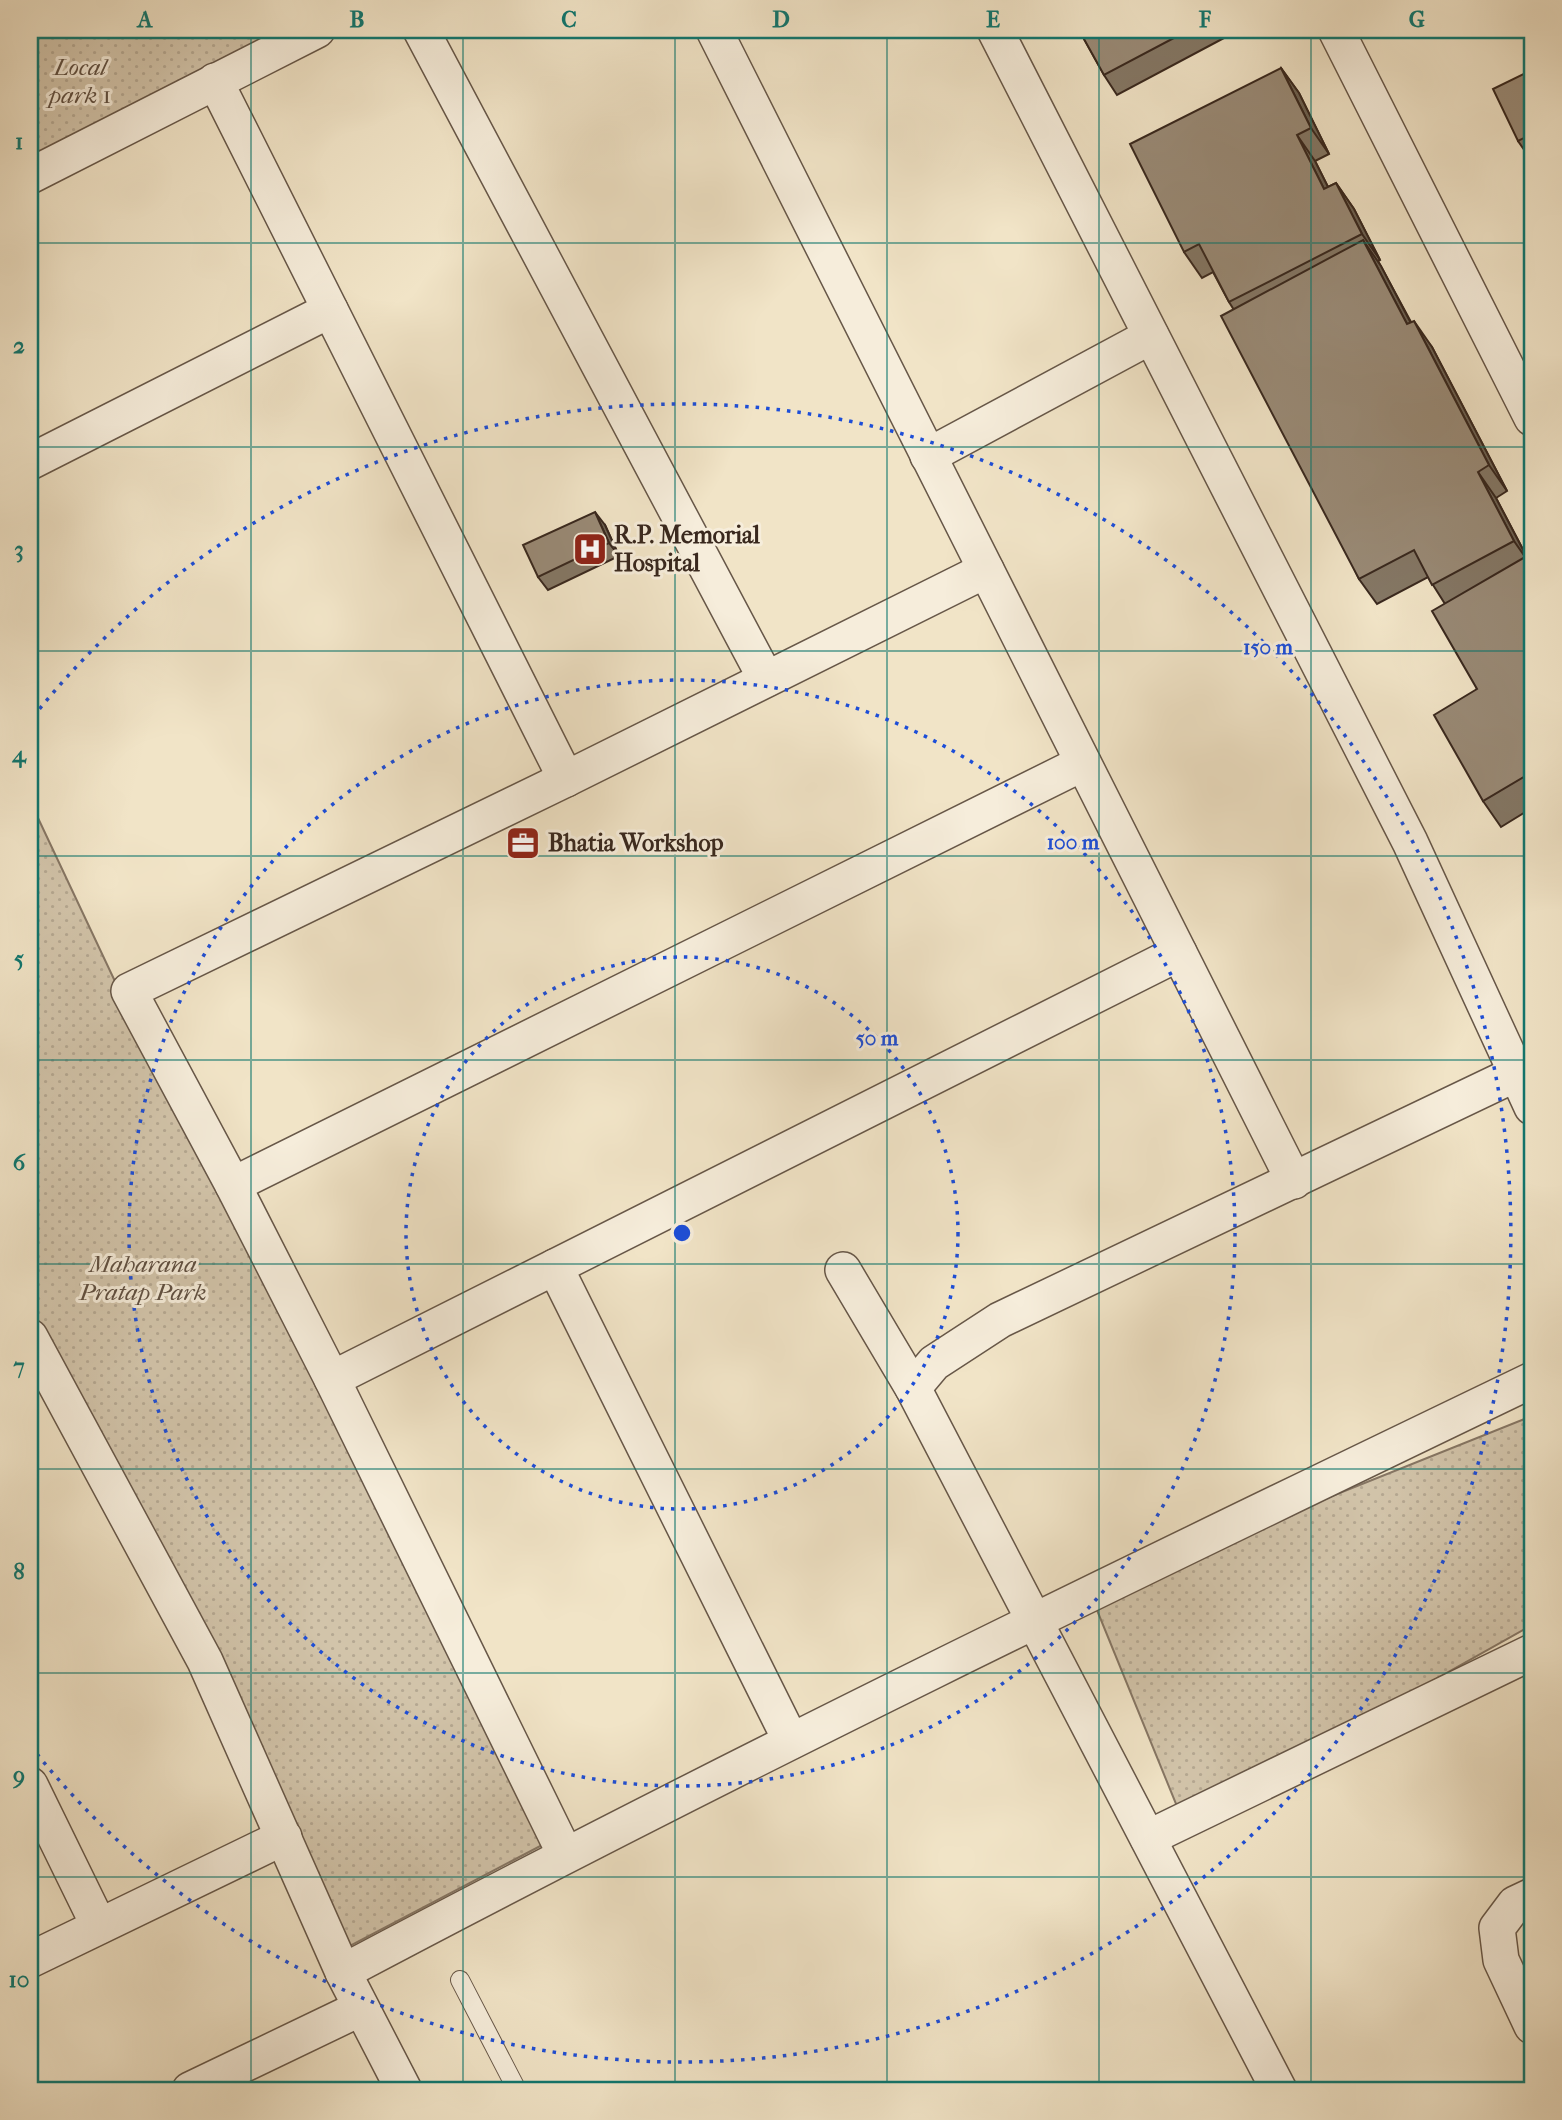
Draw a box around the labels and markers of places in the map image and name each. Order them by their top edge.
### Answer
place label: R.P. Memorial Hospital [614,521,760,577]
hospital icon: R.P. Memorial Hospital [571,530,609,568]
office icon: Bhatia Workshop [504,824,542,862]
place label: Bhatia Workshop [548,829,724,857]
centre of rings [670,1221,694,1245]

